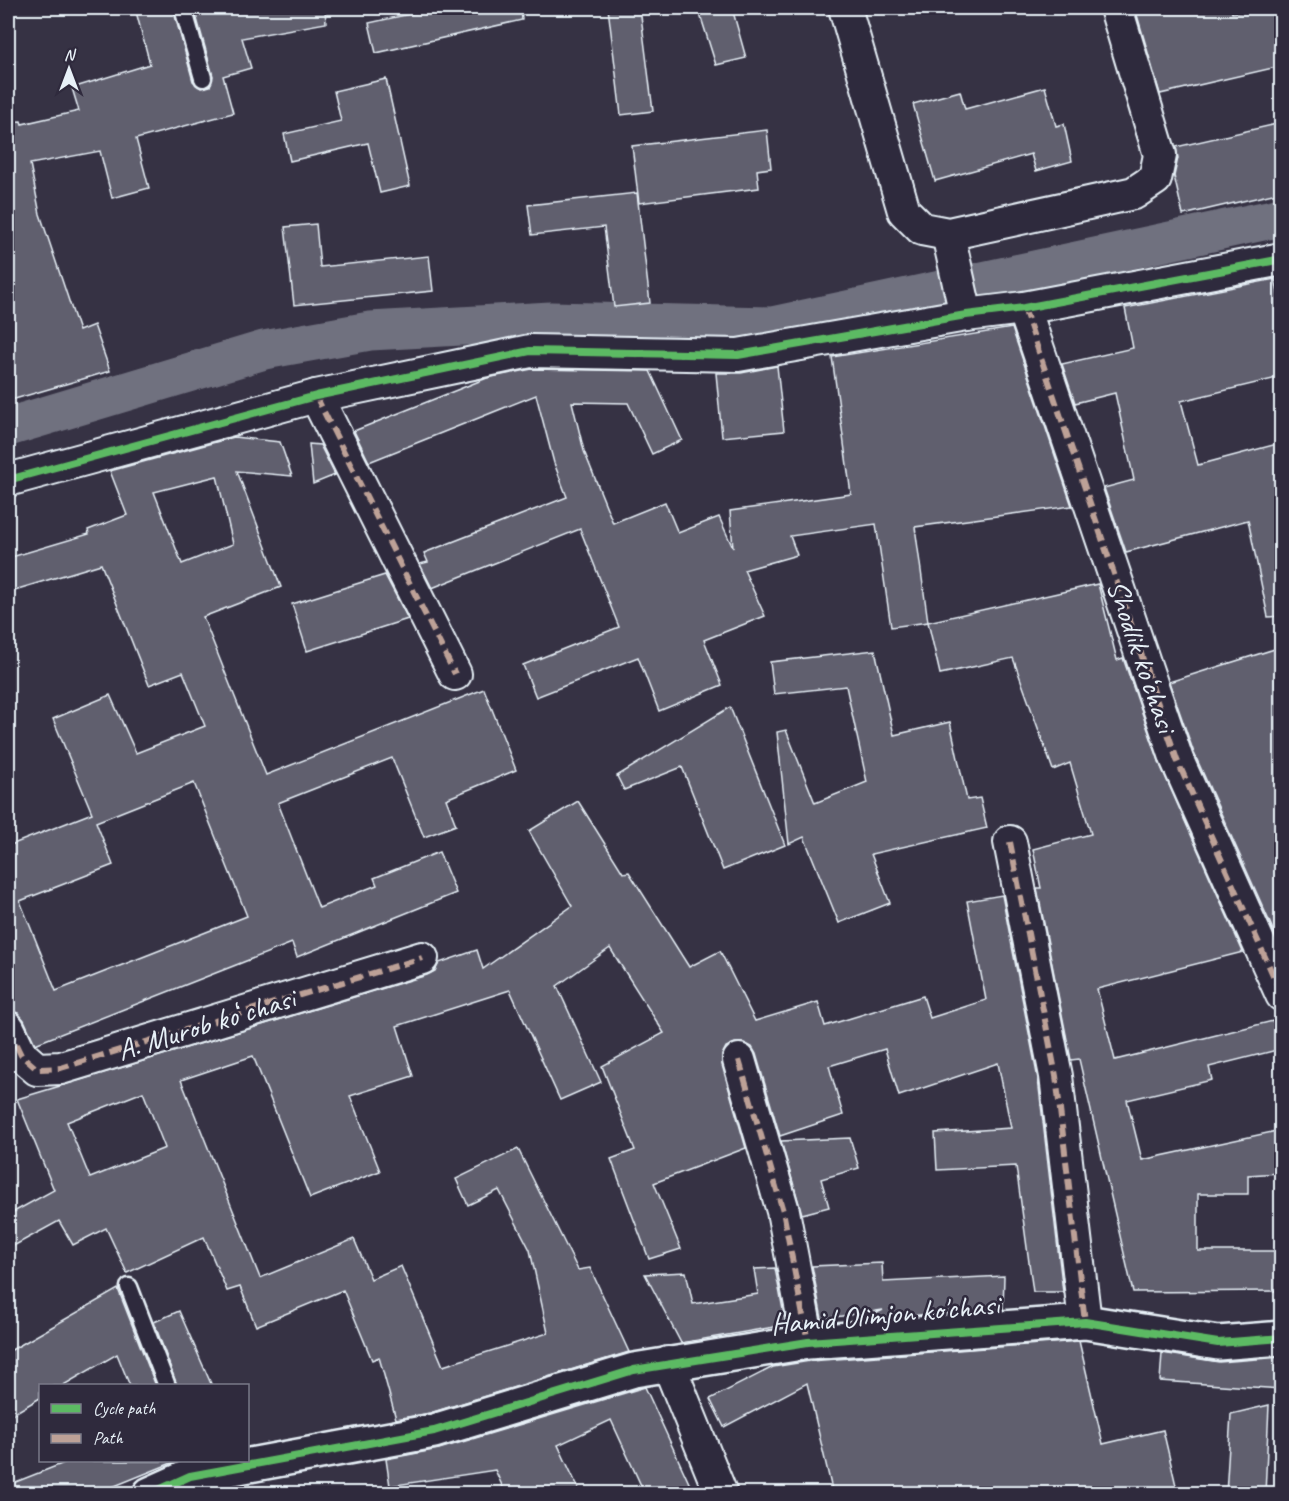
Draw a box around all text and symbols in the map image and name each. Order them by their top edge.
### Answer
north arrow [39,39,99,99]
text: N [64,45,77,65]
street label: Shodlik ko‘chasi [1098,575,1187,740]
street label: A. Murob koʻchasi [113,978,303,1069]
street label: Hamid Olimjon ko'chasi [769,1285,1004,1343]
legend [39,1384,249,1462]
text: Cycle path [93,1397,156,1419]
text: Path [93,1427,123,1449]

